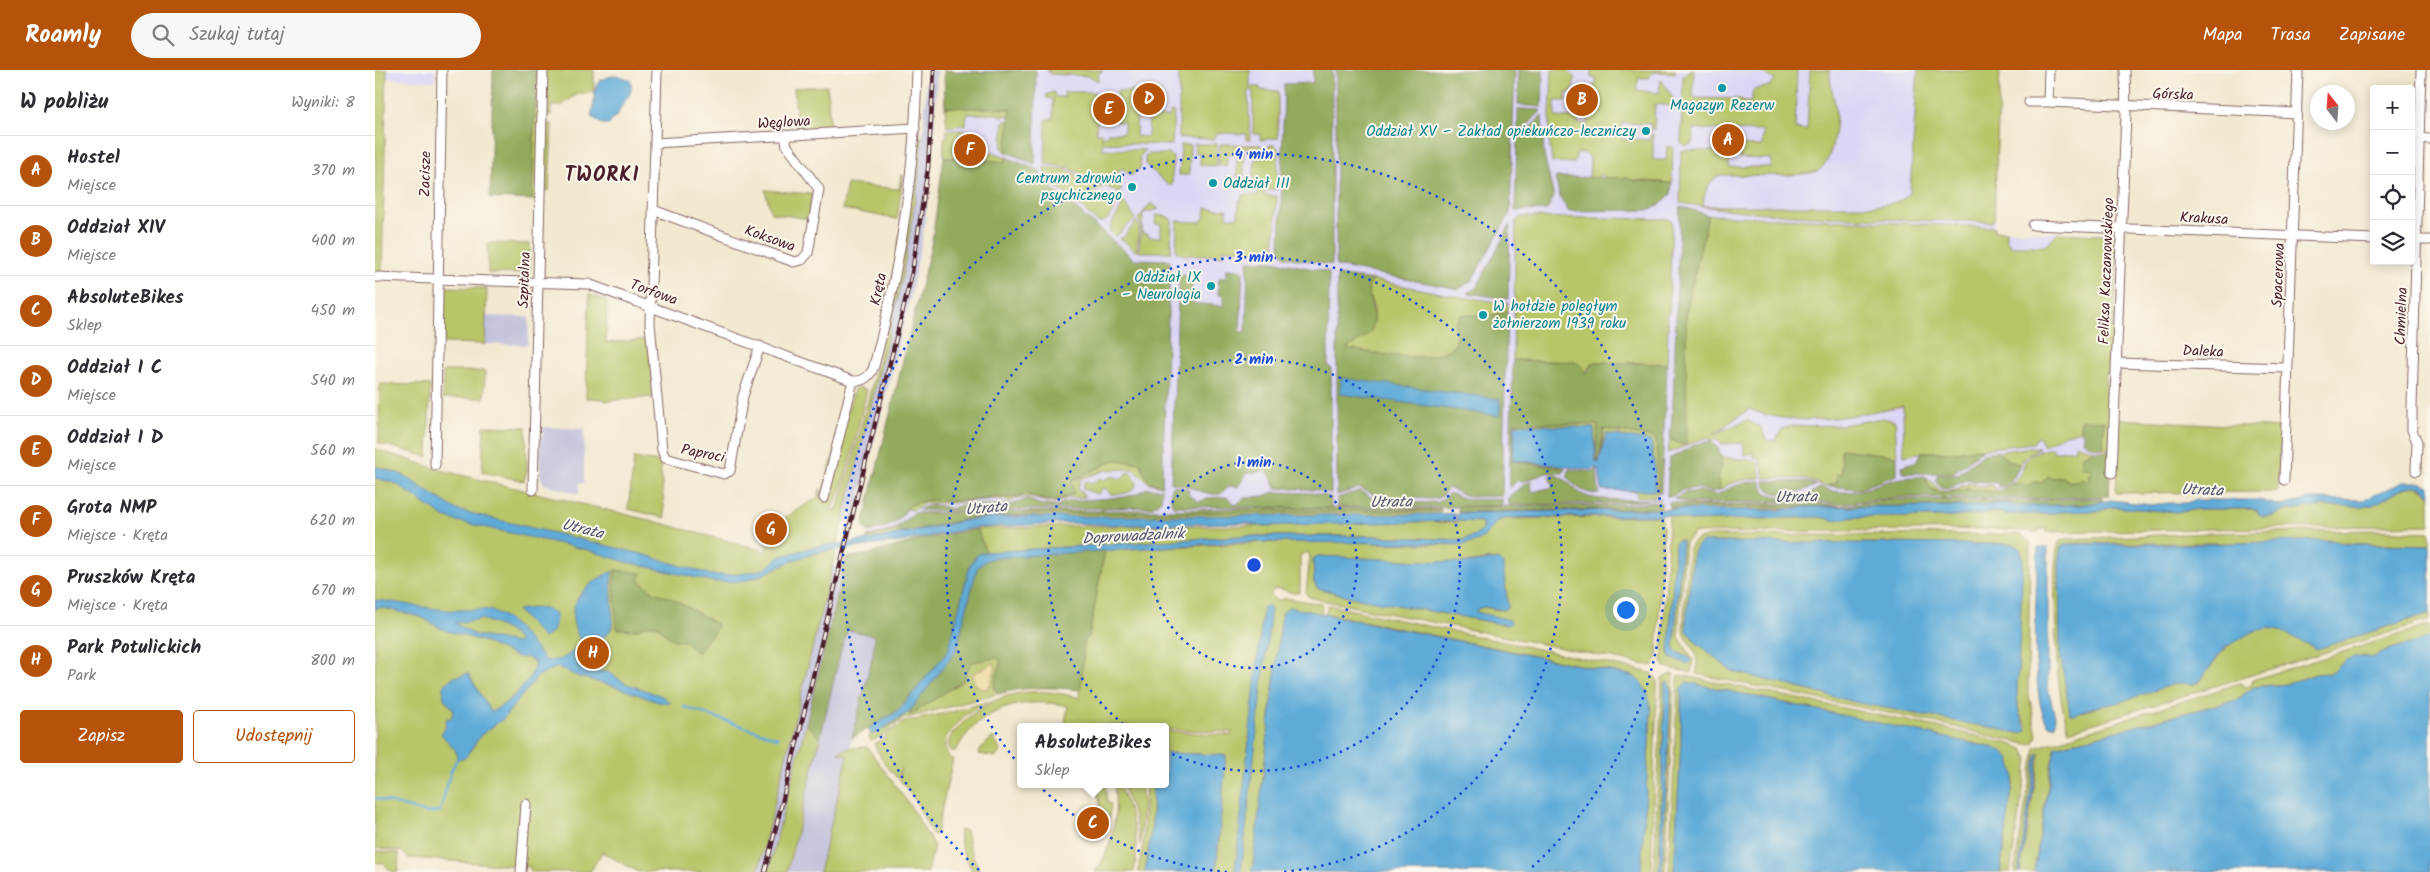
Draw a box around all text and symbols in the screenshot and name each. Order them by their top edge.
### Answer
search box [131,13,481,58]
text: Roamly [25,16,101,55]
text: Szukaj tutaj [189,20,285,50]
icon: search [149,21,177,49]
text: Mapa [2203,21,2243,50]
text: Trasa [2271,21,2311,50]
text: Zapisane [2339,21,2405,50]
pin: D [1133,80,1165,118]
pin: B [1566,81,1598,119]
marker: Magazyn Rezerw [1716,82,1728,94]
street label: Górska [2152,82,2194,108]
north arrow [2310,85,2355,130]
map controls [2370,85,2415,265]
button: + [2370,85,2415,130]
text: W pobliżu [20,86,108,119]
text: Wyniki: 8 [291,90,355,115]
pin: E [1093,90,1125,128]
place label: Magazyn Rezerw [1670,94,1775,118]
street label: Węglowa [757,110,811,136]
place label: Oddział XV – Zakład opiekuńczo-leczniczy [1366,120,1637,144]
pin: A [1712,121,1744,159]
marker: Oddział XV – Zakład opiekuńczo-leczniczy [1640,125,1652,137]
button: − [2370,130,2415,175]
pin: F [954,131,986,169]
text: Hostel [67,143,120,173]
text: 4 min [1235,143,1273,167]
street label: Zacisze [414,150,438,197]
text: A [31,158,41,183]
text: 370 m [311,158,355,183]
district label: TWORKI [564,160,640,192]
place label: Centrum zdrowia psychicznego [1016,167,1122,208]
place label: Oddział III [1223,172,1290,196]
text: Miejsce [67,173,116,198]
button: locate [2370,175,2415,220]
marker: Oddział III [1207,177,1219,189]
marker: Centrum zdrowia psychicznego [1126,181,1138,193]
street label: Feliksa Kaczanowskiego [2092,197,2122,345]
street label: Krakusa [2179,206,2229,232]
text: Oddział XIV [67,213,165,243]
street label: Koksowa [741,219,799,259]
button: layers [2370,220,2415,265]
text: B [31,228,41,253]
text: 400 m [311,228,355,253]
street label: Spacerowa [2266,242,2292,308]
text: Miejsce [67,243,116,268]
text: 3 min [1234,246,1273,270]
street label: Szpitalna [512,251,538,309]
place label: Oddział IX – Neurologia [1122,266,1202,307]
street label: Kręta [864,270,894,308]
street label: Torfowa [626,273,681,313]
marker: Oddział IX – Neurologia [1205,280,1217,292]
text: AbsoluteBikes [67,283,184,313]
street label: Chmielna [2389,287,2415,345]
place label: W hołdzie poległym żołnierzom 1939 roku [1493,295,1626,336]
text: C [31,298,41,323]
text: 450 m [310,298,355,323]
marker: W hołdzie poległym żołnierzom 1939 roku [1477,309,1489,321]
text: Sklep [67,313,102,338]
street label: Daleka [2182,339,2224,365]
text: 2 min [1234,348,1274,372]
text: Oddział I C [67,353,163,383]
text: D [31,368,41,393]
text: 540 m [310,368,355,393]
text: Miejsce [67,383,116,408]
text: Oddział I D [67,423,163,453]
text: E [32,438,40,463]
text: 560 m [310,438,355,463]
street label: Paproci [679,438,728,470]
text: 1 min [1237,451,1271,475]
text: Miejsce [67,453,116,478]
water label: Utrata [2180,477,2225,504]
water label: Utrata [1775,485,1819,510]
water label: Utrata [1370,490,1414,515]
text: Grota NMP [67,493,156,523]
water label: Utrata [964,494,1010,523]
text: F [32,508,40,533]
text: 620 m [310,508,355,533]
pin: G [755,510,787,548]
water label: Utrata [559,512,608,547]
water label: Doprowadzalnik [1081,521,1187,552]
text: Miejsce · Kręta [67,523,168,548]
centre of rings [1245,556,1263,574]
text: Pruszków Kręta [67,563,196,593]
text: G [31,578,41,603]
text: 670 m [312,578,355,603]
text: Miejsce · Kręta [67,593,168,618]
your location [1613,597,1639,623]
text: Park Potulickich [67,633,201,663]
pin: H [577,634,609,672]
text: H [31,648,41,673]
text: 800 m [310,648,355,673]
text: Park [67,663,96,688]
button: Zapisz [20,710,183,763]
button: Udostępnij [193,710,355,763]
popup [1017,723,1169,788]
text: AbsoluteBikes [1035,728,1151,758]
text: Sklep [1035,758,1069,783]
pin: C [1077,804,1109,842]

